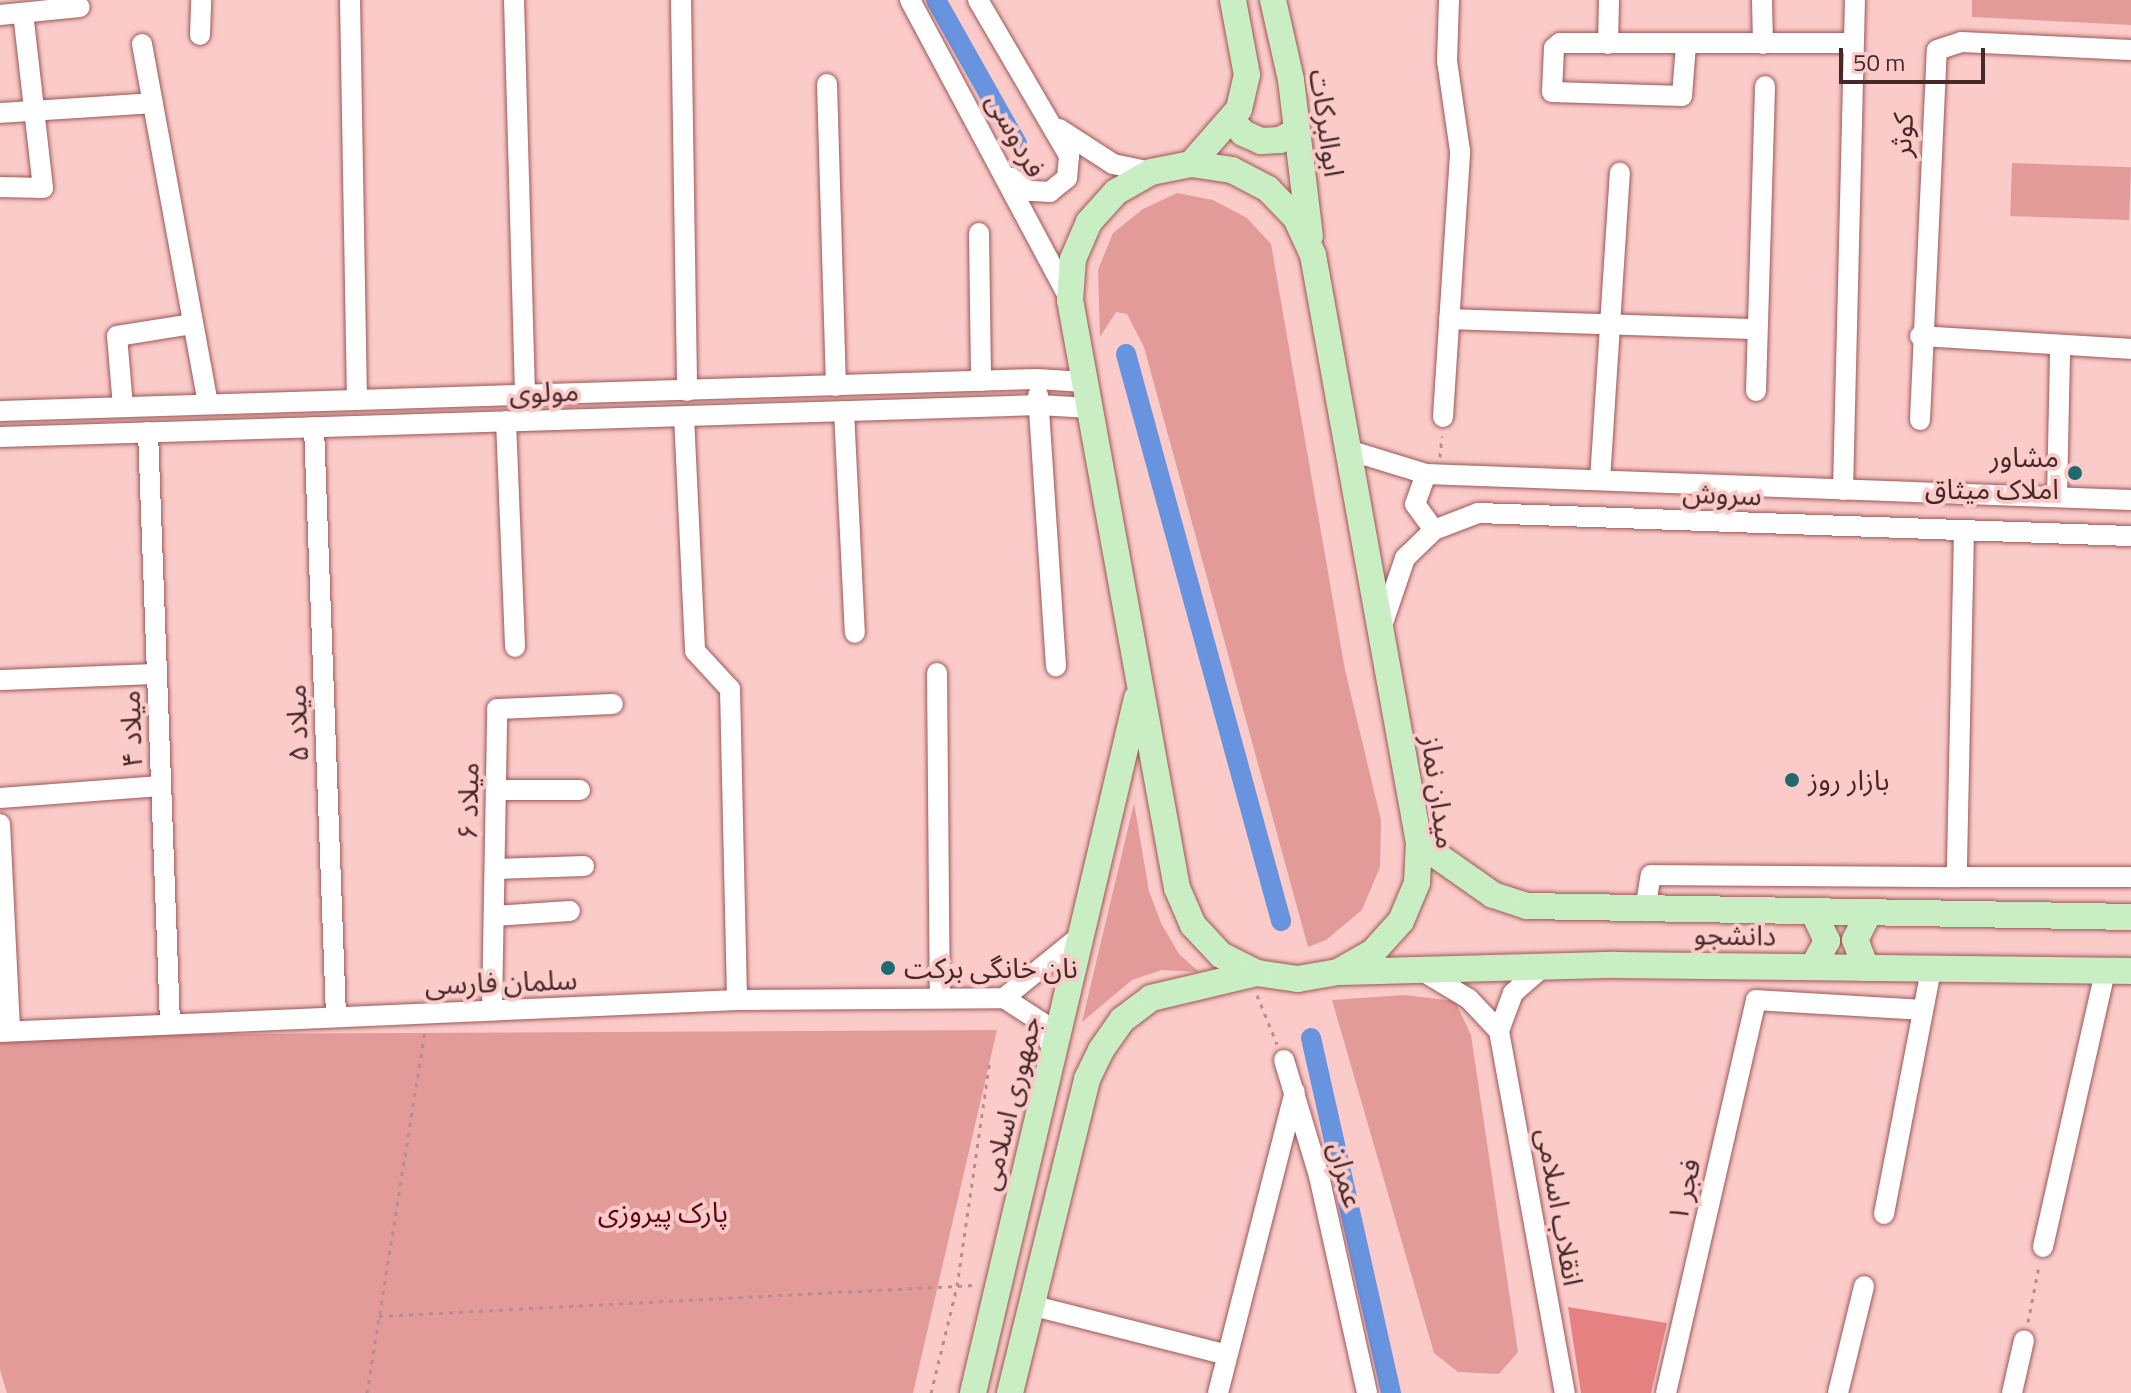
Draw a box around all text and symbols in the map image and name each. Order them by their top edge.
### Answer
scale bar [1843,32,1989,82]
text: 50 m [1853,44,1905,80]
street label: ابوالبرکات [1303,67,1351,179]
street label: فردوسی [979,87,1053,183]
street label: کوثر [1884,112,1920,158]
street label: مولوی [509,374,579,410]
place label: مشاور املاک میثاق [1925,440,2059,506]
marker: مشاور املاک میثاق [2066,464,2084,482]
street label: سروش [1682,476,1762,512]
street label: میلاد ۵ [279,684,315,762]
street label: میلاد ۴ [113,690,149,768]
street label: میدان نماز [1414,733,1464,851]
street label: میلاد ۶ [451,762,485,840]
place label: بازار روز [1808,763,1889,797]
marker: بازار روز [1783,771,1801,789]
street label: دانشجو [1694,917,1776,953]
place label: نان خانگی برکت [904,951,1078,985]
marker: نان خانگی برکت [879,959,897,977]
street label: سلمان فارسی [424,963,578,1001]
street label: جمهوری اسلامی [972,1012,1048,1194]
street label: انقلاب اسلامی [1530,1126,1590,1288]
street label: عمران [1322,1139,1370,1211]
street label: فجر ۱ [1660,1155,1708,1225]
park label: پارک پیروزی [598,1195,728,1229]

